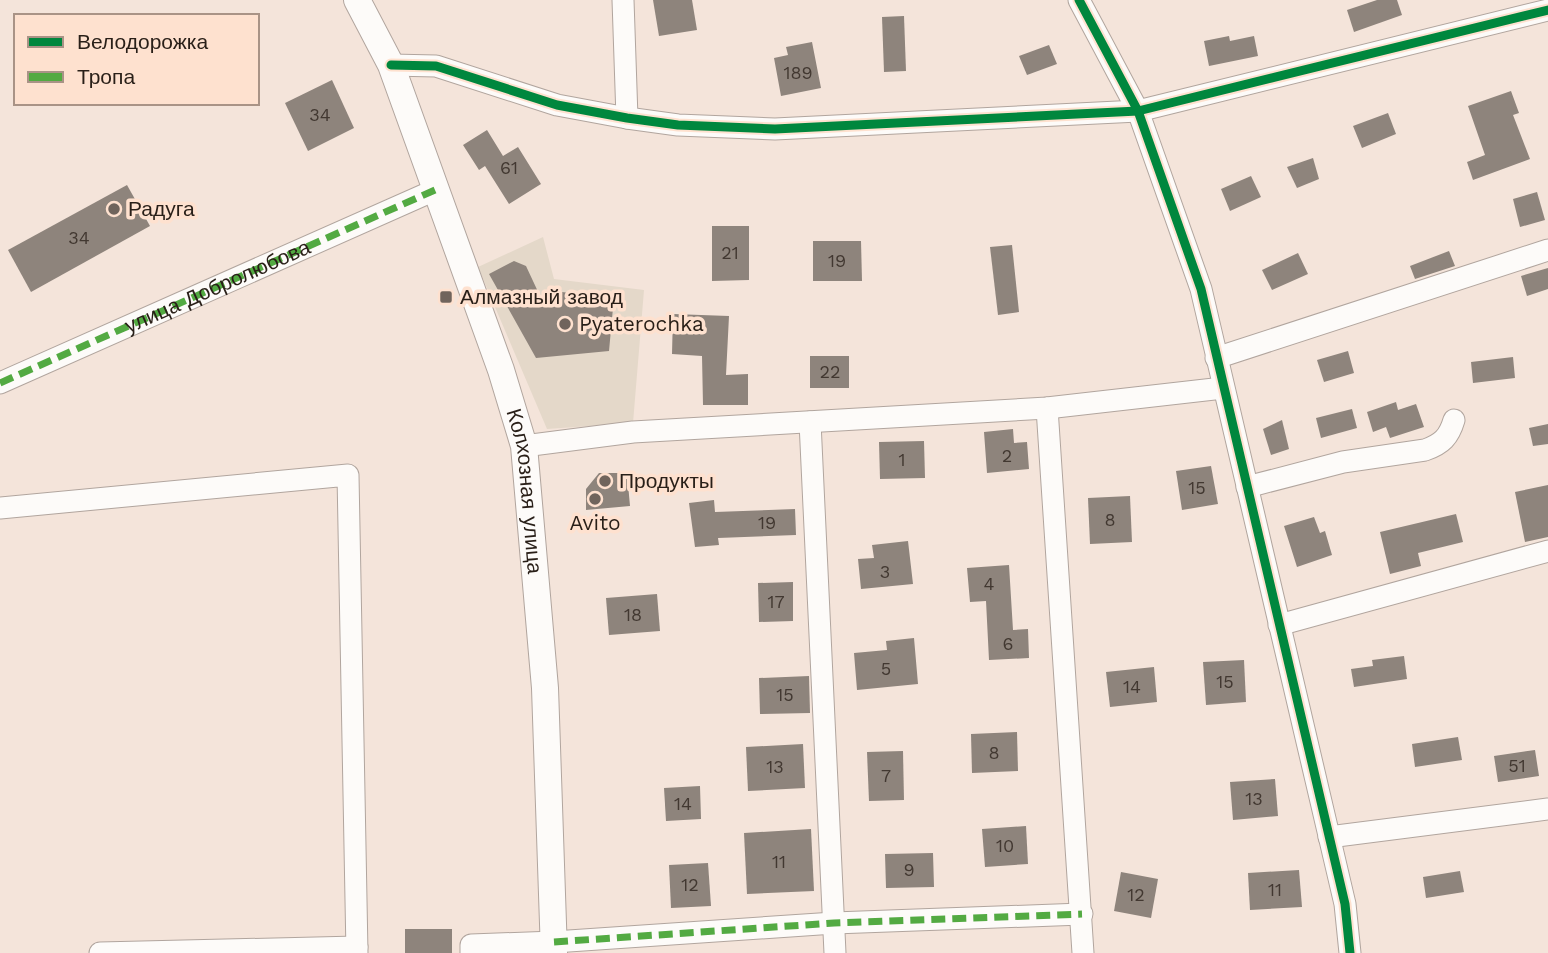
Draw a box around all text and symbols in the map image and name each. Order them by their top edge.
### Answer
legend [14,14,259,105]
text: Велодорожка [77,29,208,54]
house number: 189 [783,62,813,83]
text: Тропа [77,64,135,89]
house number: 34 [309,104,331,125]
house number: 61 [500,157,518,178]
place label: Радуга [128,196,195,221]
marker: Радуга [106,201,122,217]
house number: 34 [68,227,90,248]
street label: улица Добролюбова [121,234,314,338]
house number: 21 [721,242,739,263]
house number: 19 [828,250,846,271]
place label: Алмазный завод [460,284,623,309]
marker: Алмазный завод [438,289,454,305]
place label: Pyaterochka [579,311,704,336]
marker: Pyaterochka [557,316,573,332]
house number: 22 [820,361,841,382]
street label: Колхозная улица [501,406,548,575]
house number: 2 [1002,445,1012,466]
house number: 1 [898,449,906,470]
place label: Продукты [619,468,714,493]
marker: Продукты [597,473,613,489]
house number: 15 [1188,477,1206,498]
marker: Avito [587,491,603,507]
house number: 8 [1104,509,1116,530]
place label: Avito [569,510,621,535]
house number: 19 [758,512,776,533]
house number: 3 [880,561,890,582]
house number: 4 [984,573,995,594]
house number: 17 [767,591,785,612]
house number: 18 [624,604,642,625]
house number: 6 [1003,633,1013,654]
house number: 5 [881,658,891,679]
house number: 15 [1216,671,1234,692]
house number: 14 [1123,676,1141,697]
house number: 15 [776,684,794,705]
house number: 8 [988,742,1000,763]
house number: 51 [1508,755,1526,776]
house number: 13 [766,756,784,777]
house number: 7 [881,765,891,786]
house number: 13 [1245,788,1263,809]
house number: 14 [674,793,692,814]
house number: 10 [996,835,1014,856]
house number: 11 [772,851,786,872]
house number: 9 [903,859,915,880]
house number: 12 [681,874,699,895]
house number: 11 [1268,879,1282,900]
house number: 12 [1127,884,1145,905]

